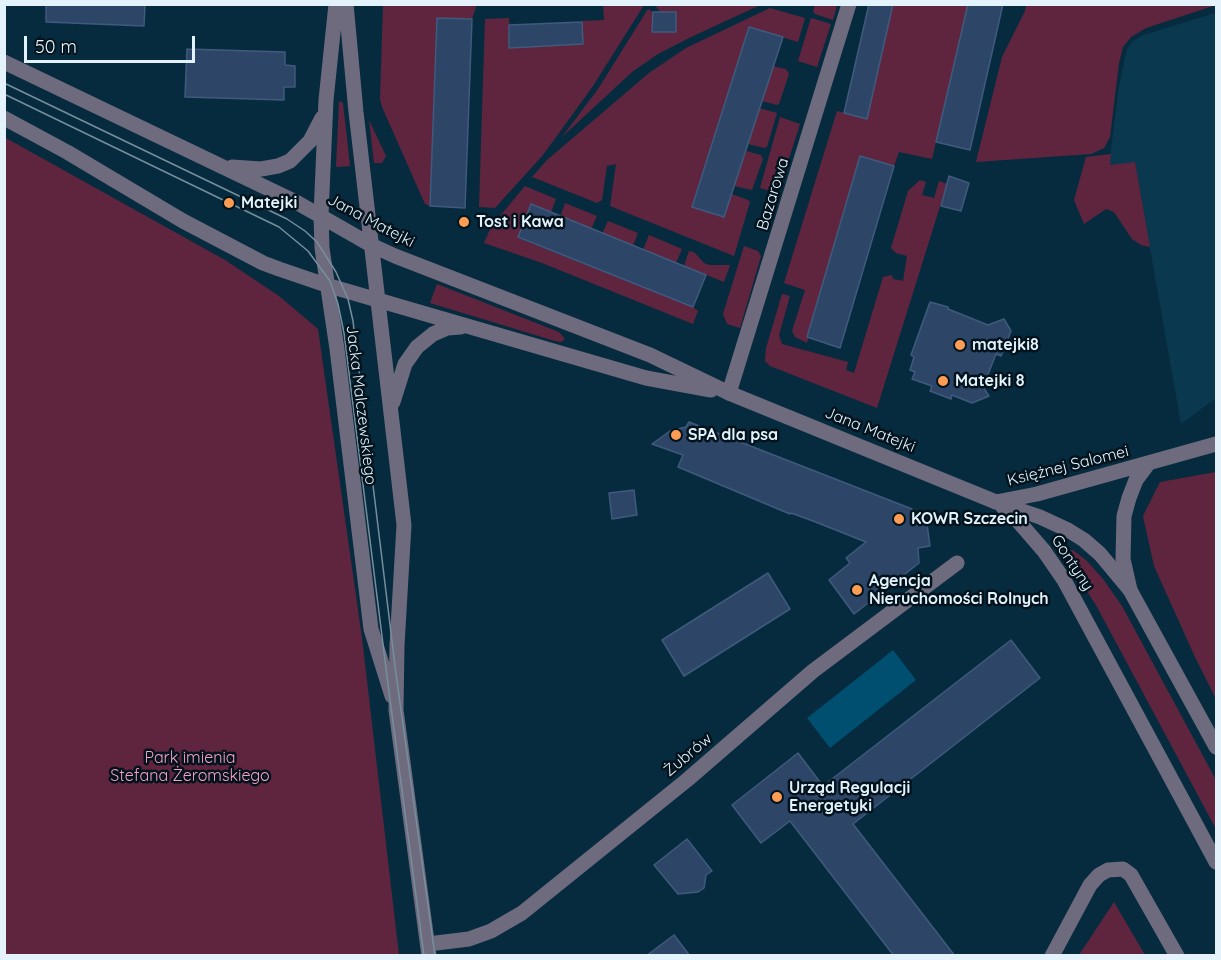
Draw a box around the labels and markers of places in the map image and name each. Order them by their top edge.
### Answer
place label: Matejki [241,193,297,213]
marker: Matejki [222,196,236,210]
place label: Tost i Kawa [476,212,564,232]
marker: Tost i Kawa [457,215,471,229]
place label: matejki8 [972,335,1039,355]
marker: matejki8 [953,338,967,352]
place label: Matejki 8 [955,371,1025,391]
marker: Matejki 8 [936,374,950,388]
place label: SPA dla psa [688,425,778,445]
marker: SPA dla psa [669,428,683,442]
place label: KOWR Szczecin [911,509,1028,529]
marker: KOWR Szczecin [892,512,906,526]
place label: Agencja Nieruchomości Rolnych [869,571,1049,609]
marker: Agencja Nieruchomości Rolnych [850,583,864,597]
place label: Urząd Regulacji Energetyki [789,778,910,816]
marker: Urząd Regulacji Energetyki [770,790,784,804]

